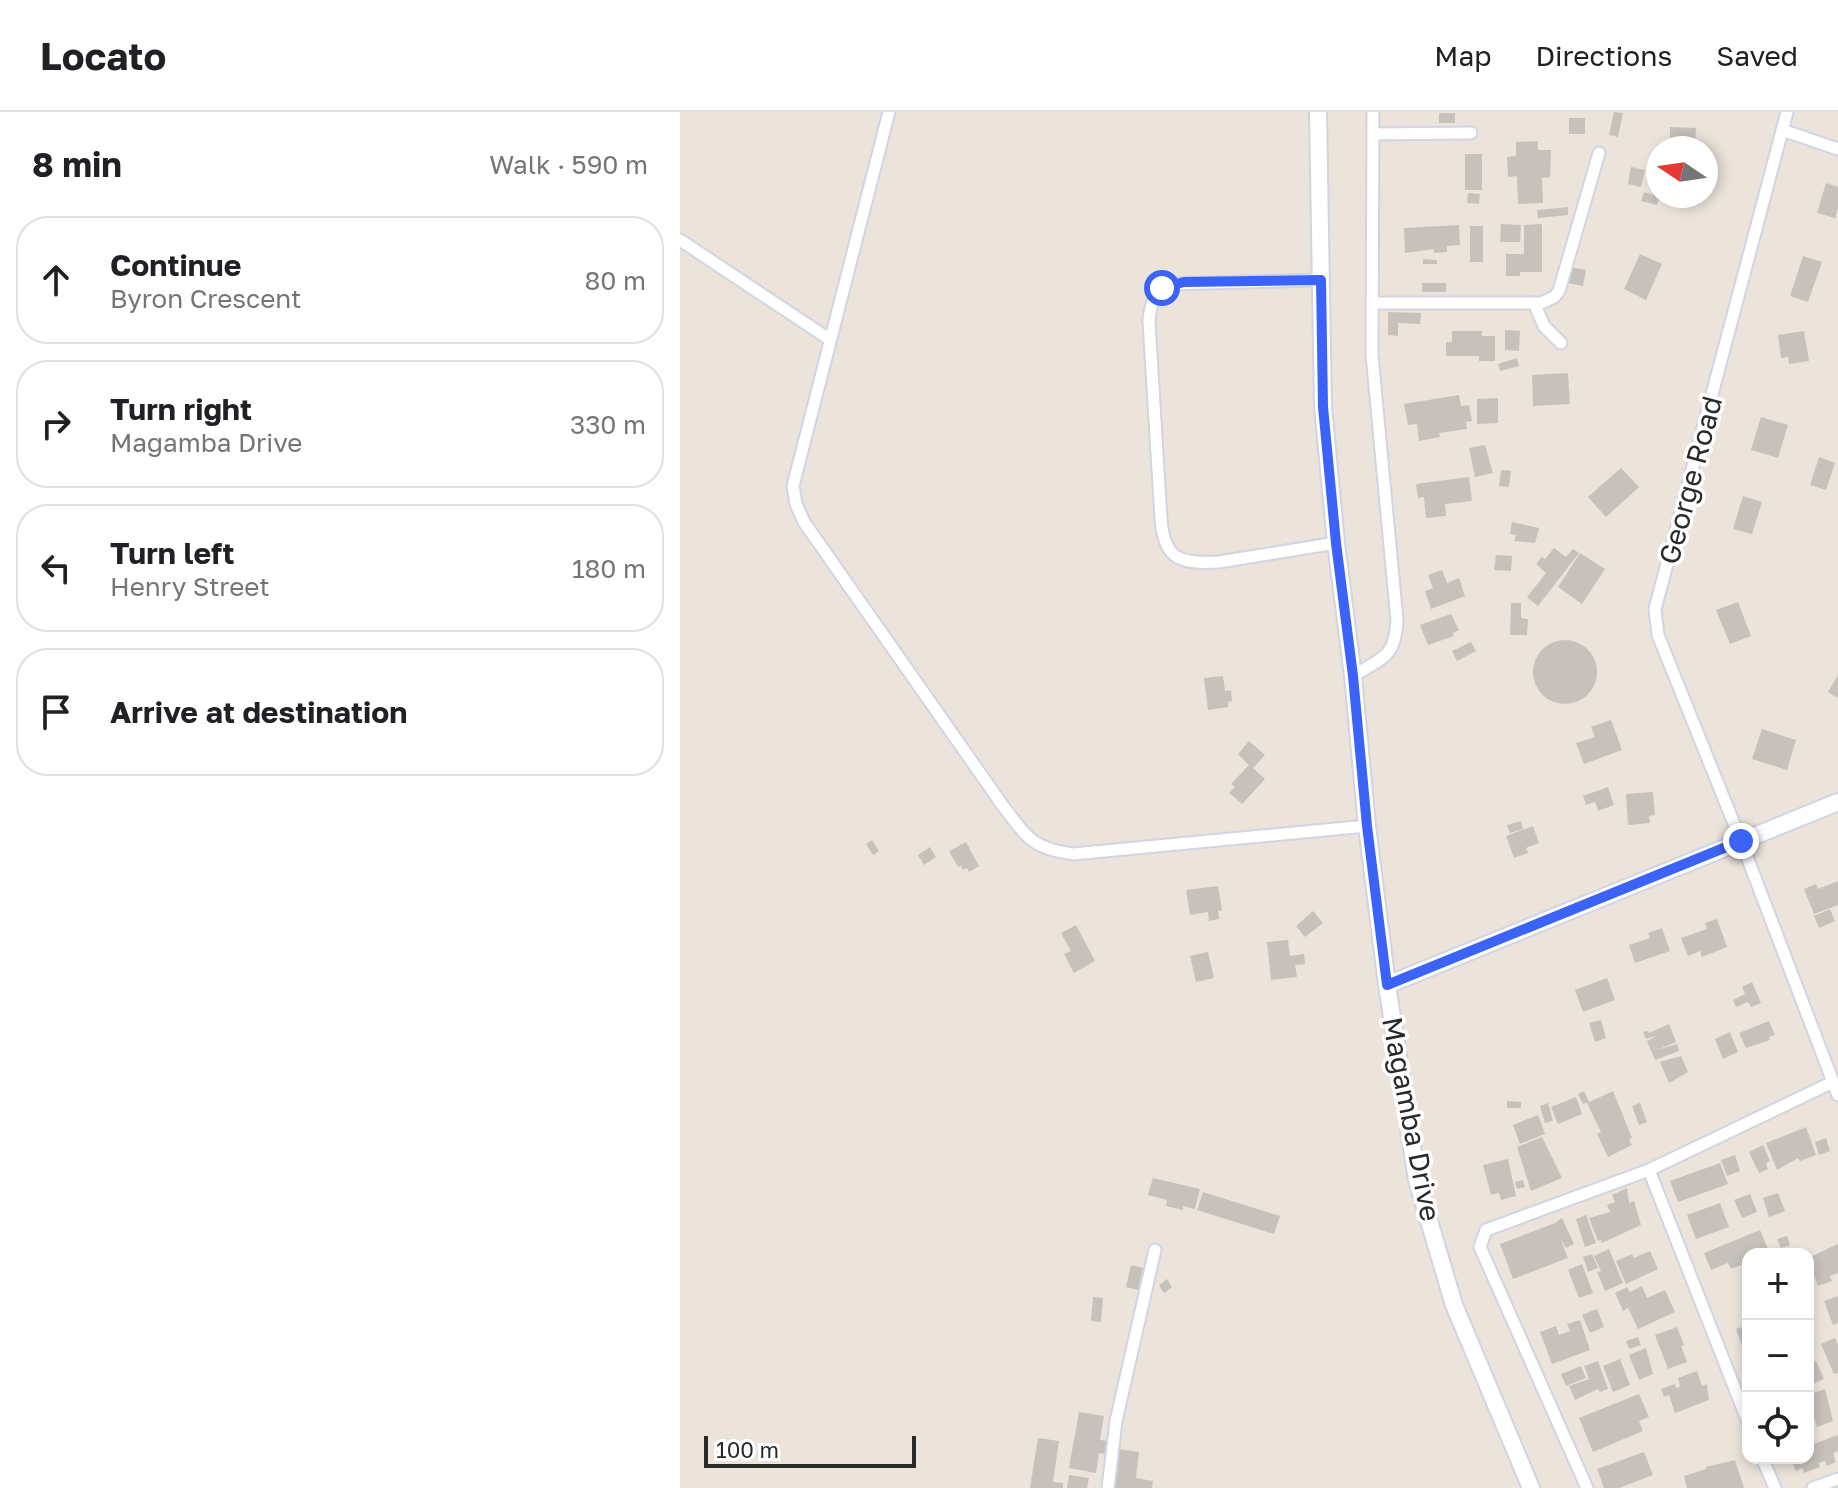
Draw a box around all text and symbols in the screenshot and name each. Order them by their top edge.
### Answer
text: Locato [40,33,166,78]
text: Map [1434,39,1491,72]
text: Directions [1535,39,1672,72]
text: Saved [1716,39,1798,72]
north arrow [1646,136,1718,208]
text: 8 min [32,144,122,184]
text: Walk · 590 m [489,149,648,180]
text: Continue [110,247,241,283]
icon: ahead [34,258,78,302]
text: 80 m [585,265,646,296]
route start [1144,270,1180,306]
text: Byron Crescent [110,283,302,314]
text: Turn right [110,391,252,427]
street label: George Road [1652,392,1728,568]
icon: right [34,402,78,446]
text: 330 m [570,409,646,440]
text: Magamba Drive [110,427,302,458]
text: Turn left [110,535,235,571]
icon: left [34,546,78,590]
text: 180 m [572,553,646,584]
text: Henry Street [110,571,270,602]
icon: arrive [34,690,78,734]
text: Arrive at destination [110,694,407,730]
route end [1723,823,1759,859]
street label: Magamba Drive [1376,1014,1448,1224]
map controls [1742,1248,1814,1464]
button: + [1742,1248,1814,1320]
button: − [1742,1320,1814,1392]
button: locate [1742,1392,1814,1464]
scale bar [704,1432,916,1468]
text: 100 m [716,1436,779,1463]

